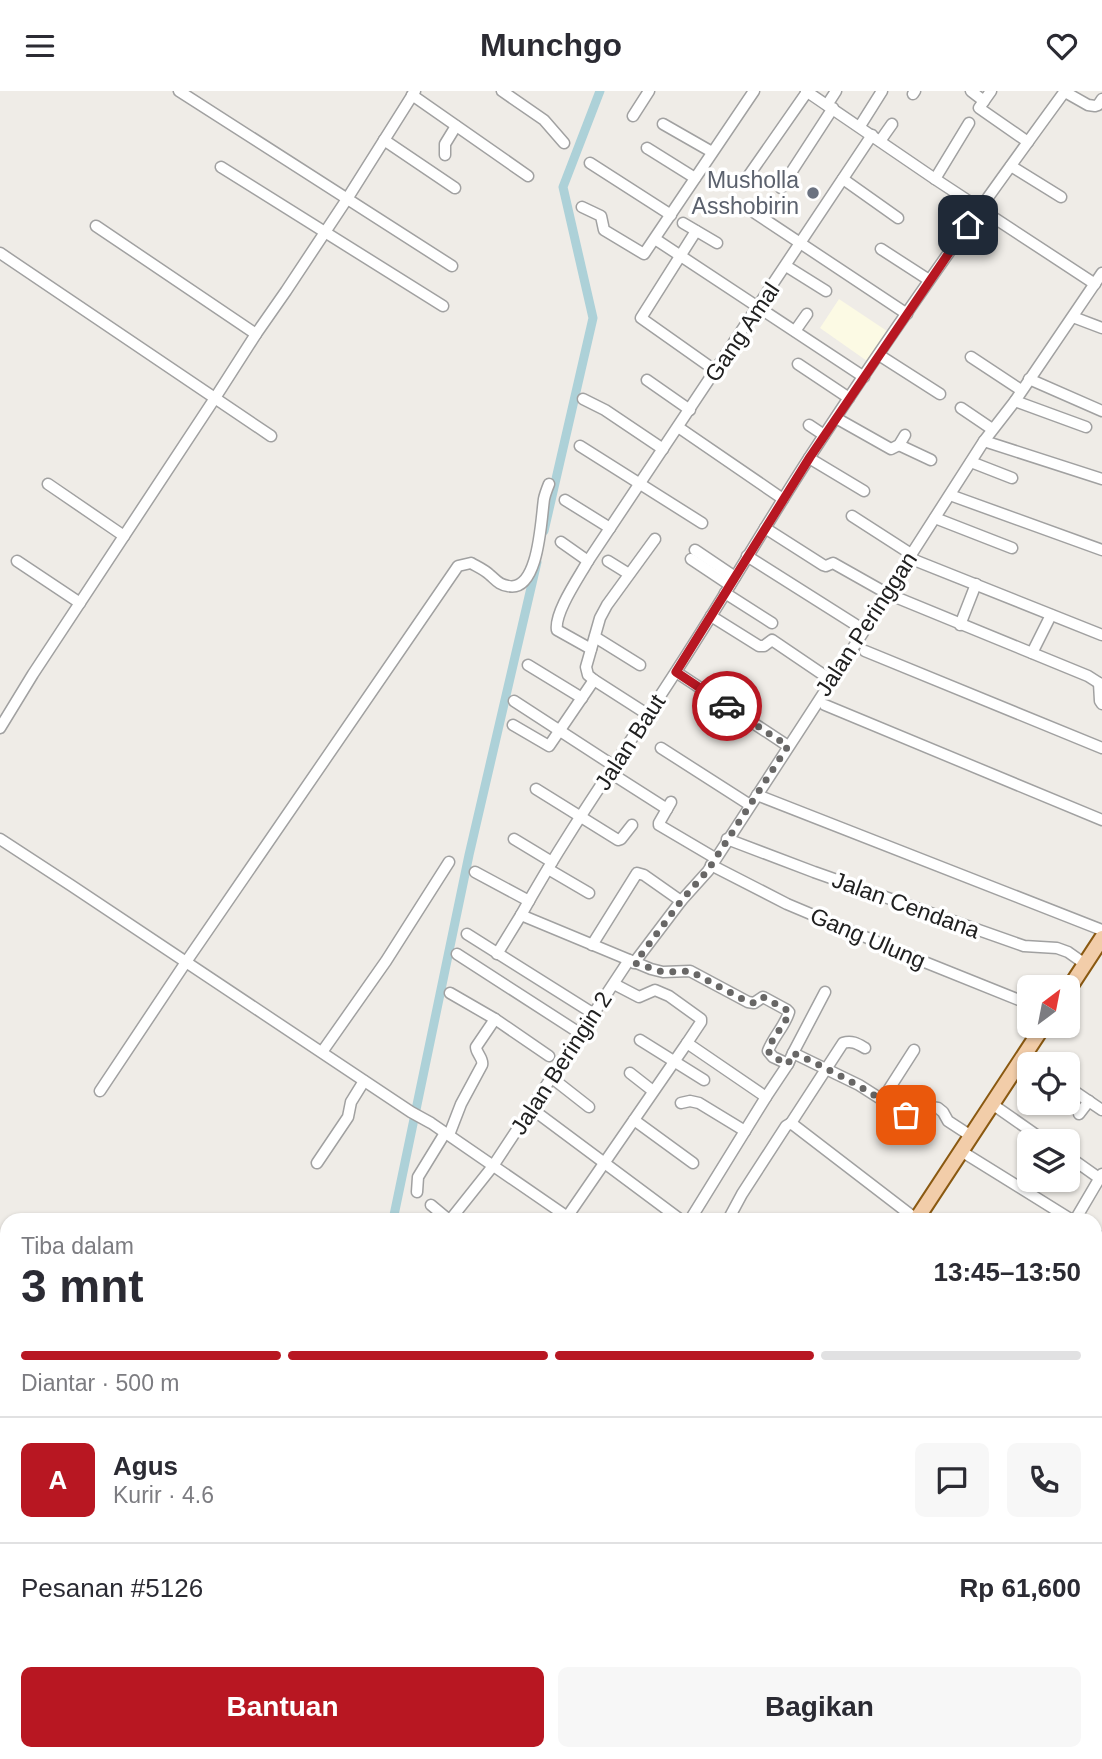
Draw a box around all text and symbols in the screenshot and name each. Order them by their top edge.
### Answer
icon: menu [21,27,59,65]
text: Munchgo [480,27,622,63]
icon: heart [1043,27,1081,65]
place label: Musholla Asshobirin [692,167,799,219]
marker: Musholla Asshobirin [805,185,821,201]
pin [938,195,998,255]
icon: home [949,206,987,244]
street label: Gang Amal [699,278,785,386]
street label: Jalan Peringgan [810,547,922,701]
courier [692,671,762,741]
icon: car [708,687,746,725]
street label: Jalan Baut [589,689,671,795]
street label: Jalan Cendana [829,866,983,944]
street label: Gang Ulung [806,902,930,974]
north arrow [1017,975,1080,1038]
map controls [1017,975,1080,1192]
street label: Jalan Beringin 2 [505,987,617,1139]
button: locate [1017,1052,1080,1115]
pin [876,1085,936,1145]
icon: bag [887,1096,925,1134]
button: layers [1017,1129,1080,1192]
text: Tiba dalam [21,1233,134,1259]
text: 13:45–13:50 [934,1257,1081,1287]
text: 3 mnt [21,1260,144,1312]
text: Diantar · 500 m [21,1370,180,1396]
button: chat [915,1443,989,1517]
button: phone [1007,1443,1081,1517]
text: Agus [113,1451,178,1481]
text: A [49,1465,67,1495]
text: Kurir · 4.6 [113,1482,214,1508]
text: Pesanan #5126 [21,1573,203,1603]
text: Rp 61,600 [960,1573,1081,1603]
button: Bantuan [21,1667,544,1747]
button: Bagikan [558,1667,1081,1747]

